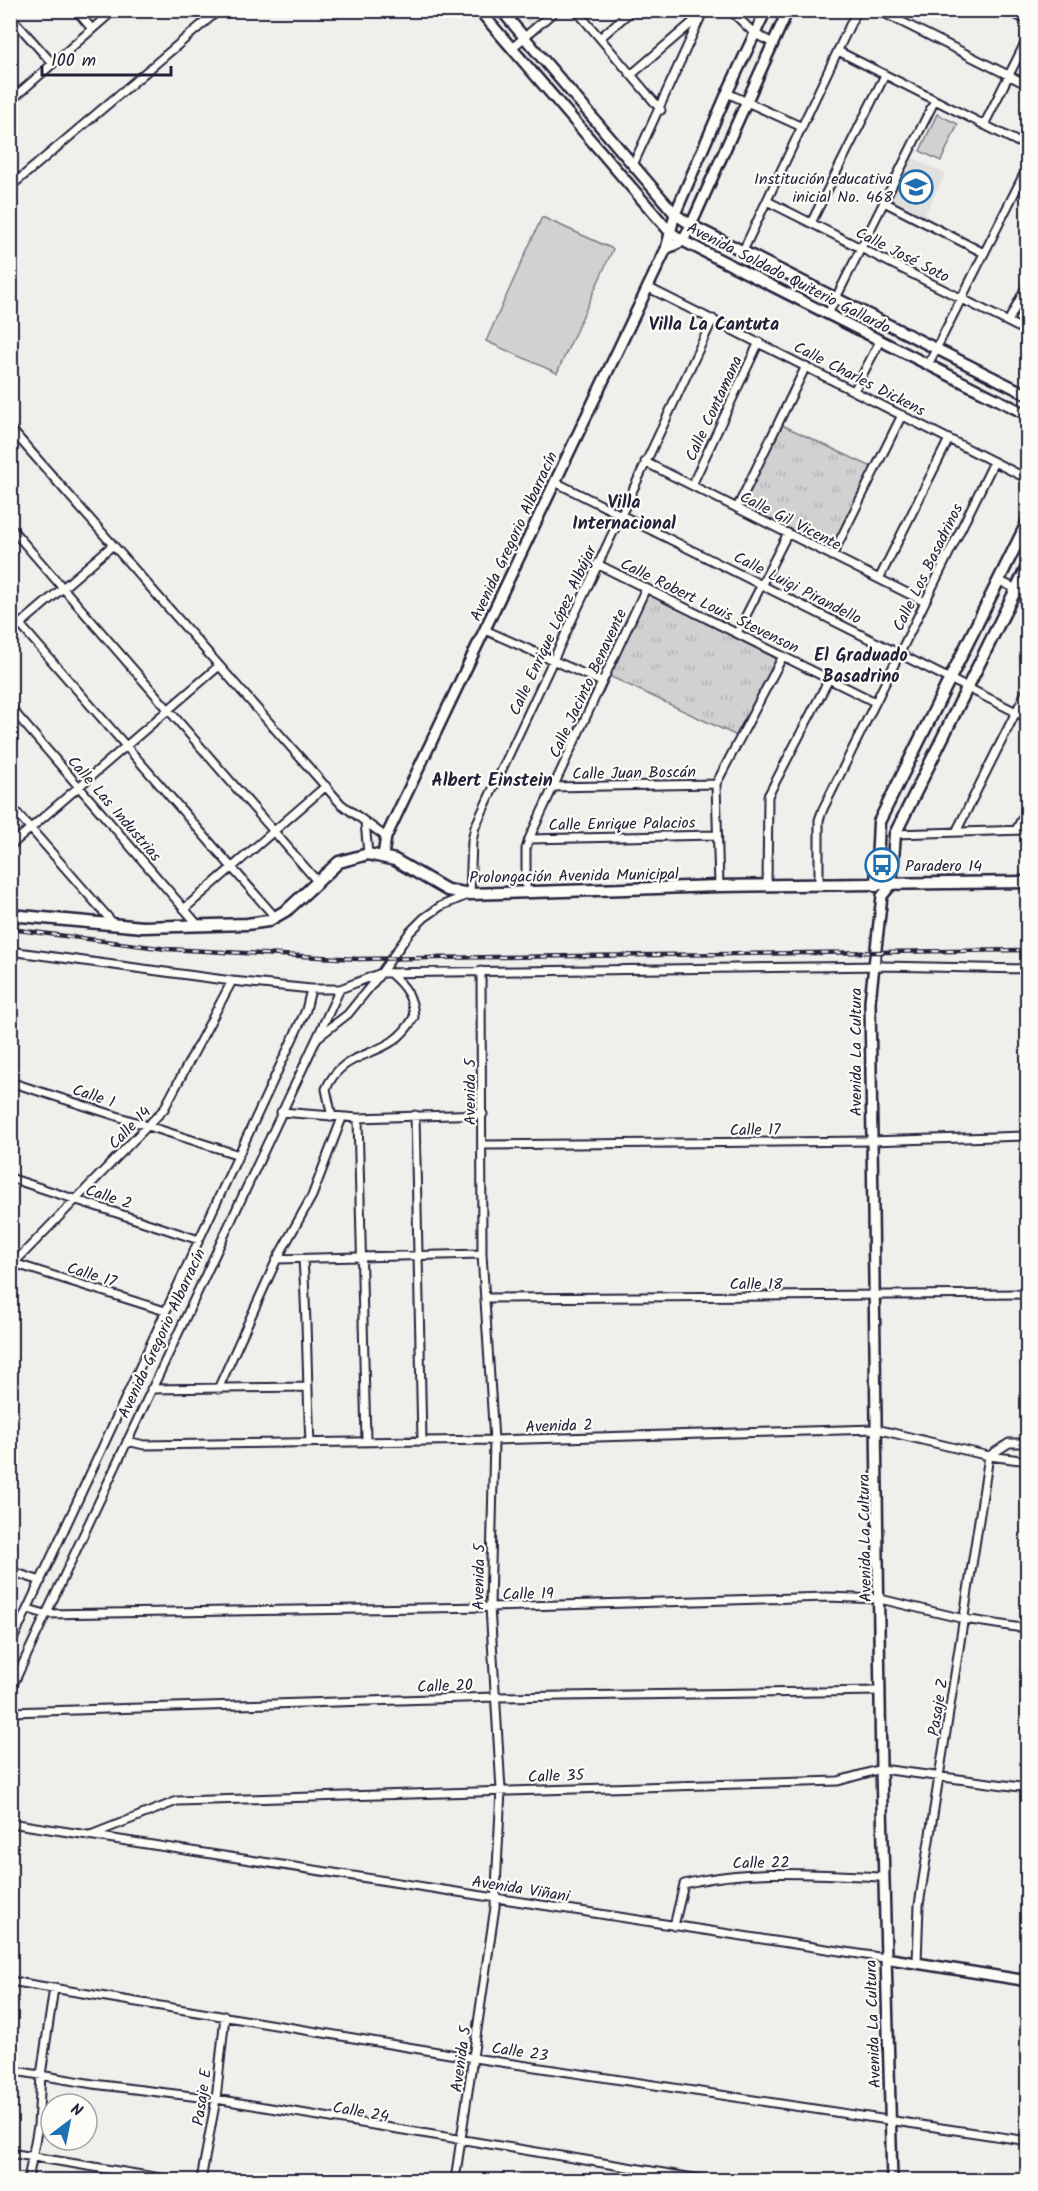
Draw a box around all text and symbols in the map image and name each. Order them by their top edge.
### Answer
scale bar [42,39,171,77]
text: 100 m [51,47,96,76]
place label: Institución educativa inicial No. 468 [754,167,893,210]
school or university icon: Institución educativa inicial No. 468 [898,169,934,205]
street label: Avenida Soldado Quiterio Gallardo [682,216,895,341]
street label: Calle José Soto [851,221,954,290]
district label: Villa La Cantuta [649,311,779,340]
street label: Calle Charles Dickens [789,335,930,424]
street label: Calle Contamana [679,352,750,466]
street label: Avenida Gregorio Albarracín [464,448,565,626]
street label: Calle Gil Vicente [735,485,845,558]
district label: Villa Internacional [572,489,676,539]
street label: Calle Los Basadrinos [887,499,970,636]
street label: Calle Enrique López Albújar [503,540,605,720]
street label: Calle Luigi Pirandello [729,545,866,631]
street label: Calle Robert Louis Stevenson [616,552,803,661]
street label: Calle Jacinto Benavente [543,605,634,762]
district label: El Graduado Basadrino [814,642,908,692]
street label: Calle Las Industrias [61,750,167,868]
street label: Calle Juan Boscán [572,760,696,787]
district label: Albert Einstein [431,767,553,796]
street label: Calle Enrique Palacios [548,811,696,838]
bus stop icon: Paradero 14 [864,847,900,883]
place label: Paradero 14 [905,854,982,879]
street label: Prolongación Avenida Municipal [469,862,679,891]
street label: Avenida La Cultura [844,988,869,1116]
street label: Avenida 5 [458,1057,483,1125]
street label: Calle 1 [69,1078,118,1115]
street label: Calle 14 [103,1100,157,1156]
street label: Calle 17 [729,1118,781,1143]
street label: Calle 2 [82,1178,135,1217]
street label: Avenida Gregorio Albarracín [112,1245,213,1423]
street label: Calle 17 [64,1256,120,1295]
street label: Calle 18 [729,1272,783,1297]
street label: Avenida 2 [525,1413,593,1440]
street label: Avenida La Cultura [852,1474,879,1602]
street label: Avenida 5 [466,1542,493,1610]
street label: Calle 19 [502,1582,554,1607]
street label: Calle 20 [417,1673,473,1700]
street label: Pasaje Z [922,1677,955,1738]
street label: Calle 35 [527,1763,586,1790]
street label: Calle 22 [732,1851,790,1876]
street label: Avenida Viñani [470,1869,573,1910]
street label: Avenida La Cultura [859,1959,888,2089]
street label: Avenida 5 [444,2023,479,2094]
street label: Calle 23 [490,2036,550,2069]
street label: Pasaje E [186,2066,219,2127]
north arrow [39,2092,99,2152]
street label: Calle 24 [331,2095,391,2130]
text: N [65,2097,87,2124]

